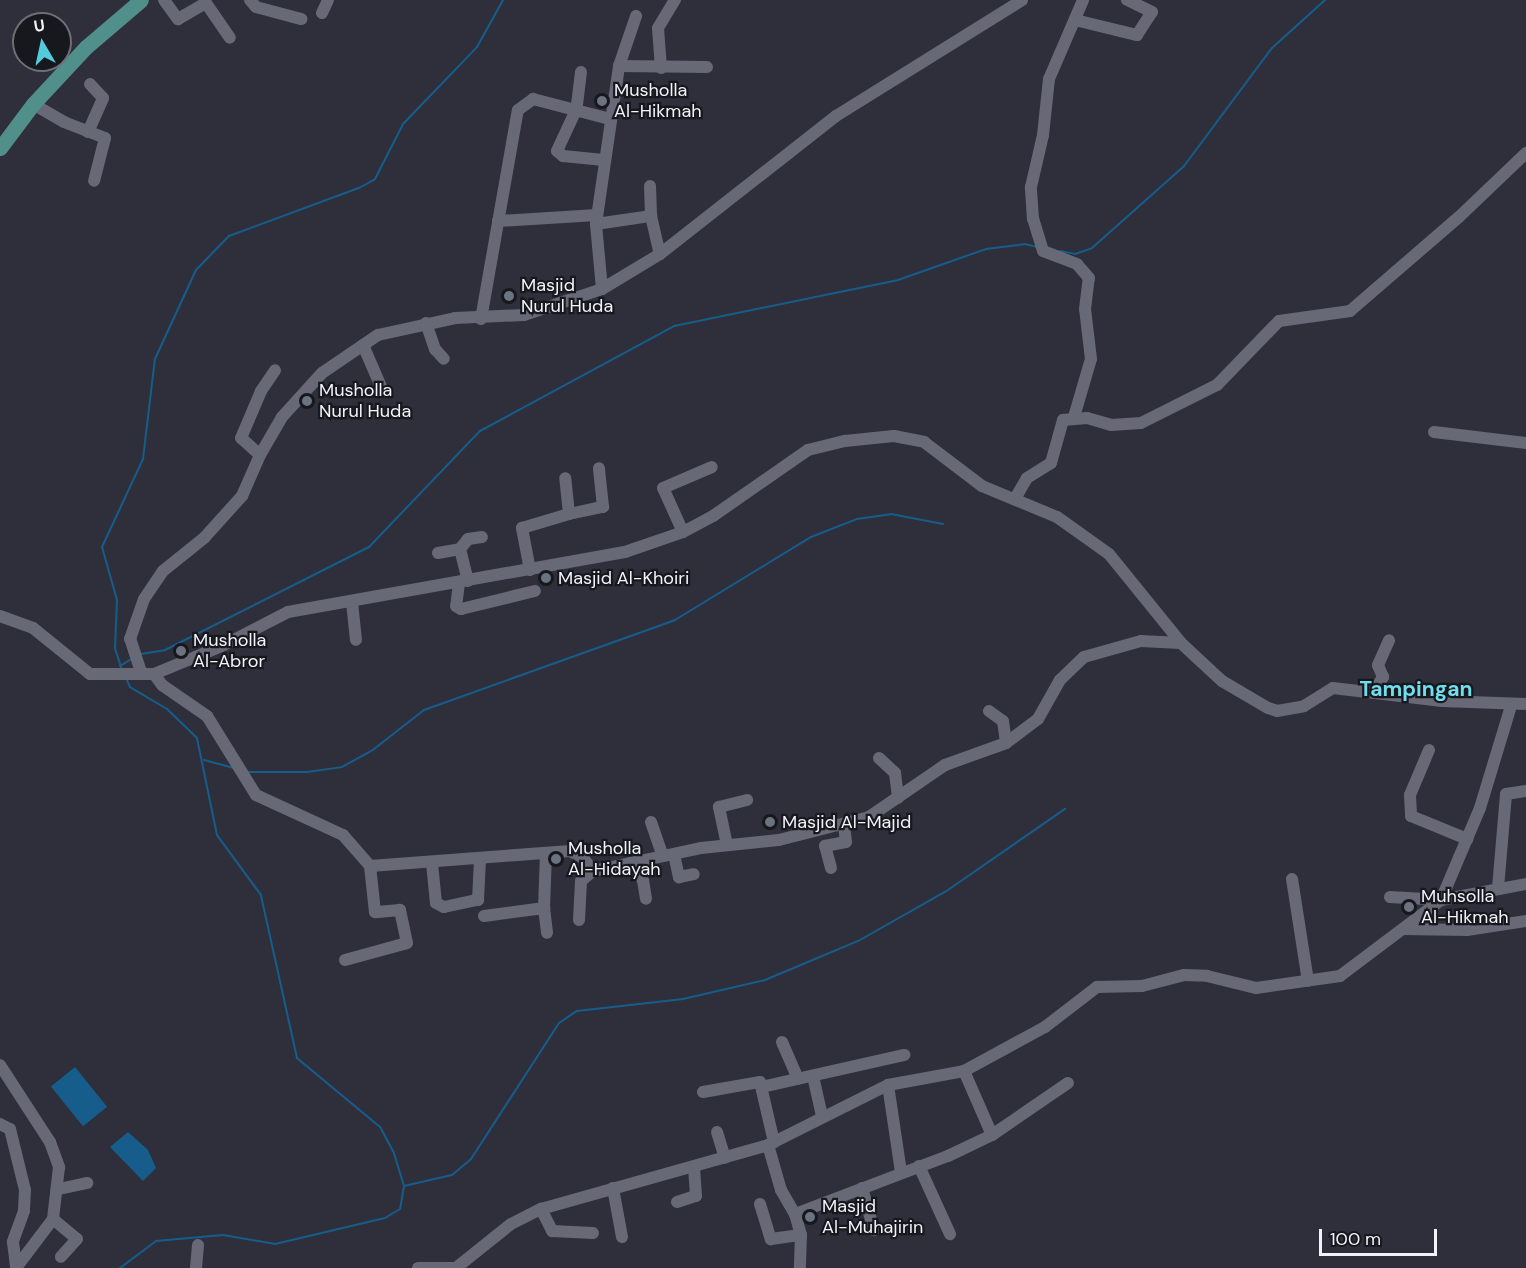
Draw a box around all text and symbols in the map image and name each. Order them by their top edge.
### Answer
north arrow [12,12,72,72]
text: U [32,14,46,37]
place label: Musholla Al-Hikmah [614,80,702,122]
marker: Musholla Al-Hikmah [595,94,609,108]
place label: Masjid Nurul Huda [521,275,613,318]
marker: Masjid Nurul Huda [502,289,516,303]
place label: Musholla Nurul Huda [319,380,411,422]
marker: Musholla Nurul Huda [300,394,314,408]
place label: Masjid Al-Khoiri [558,567,689,589]
marker: Masjid Al-Khoiri [539,571,553,585]
place label: Musholla Al-Abror [193,630,266,672]
marker: Musholla Al-Abror [174,644,188,658]
district label: Tampingan [1359,676,1473,702]
place label: Masjid Al-Majid [782,811,911,833]
marker: Masjid Al-Majid [763,815,777,829]
place label: Musholla Al-Hidayah [568,838,661,880]
marker: Musholla Al-Hidayah [549,852,563,866]
place label: Muhsolla Al-Hikmah [1421,886,1509,928]
marker: Muhsolla Al-Hikmah [1402,900,1416,914]
place label: Masjid Al-Muhajirin [822,1196,923,1238]
marker: Masjid Al-Muhajirin [803,1210,817,1224]
scale bar [1322,1217,1440,1255]
text: 100 m [1330,1227,1381,1251]

